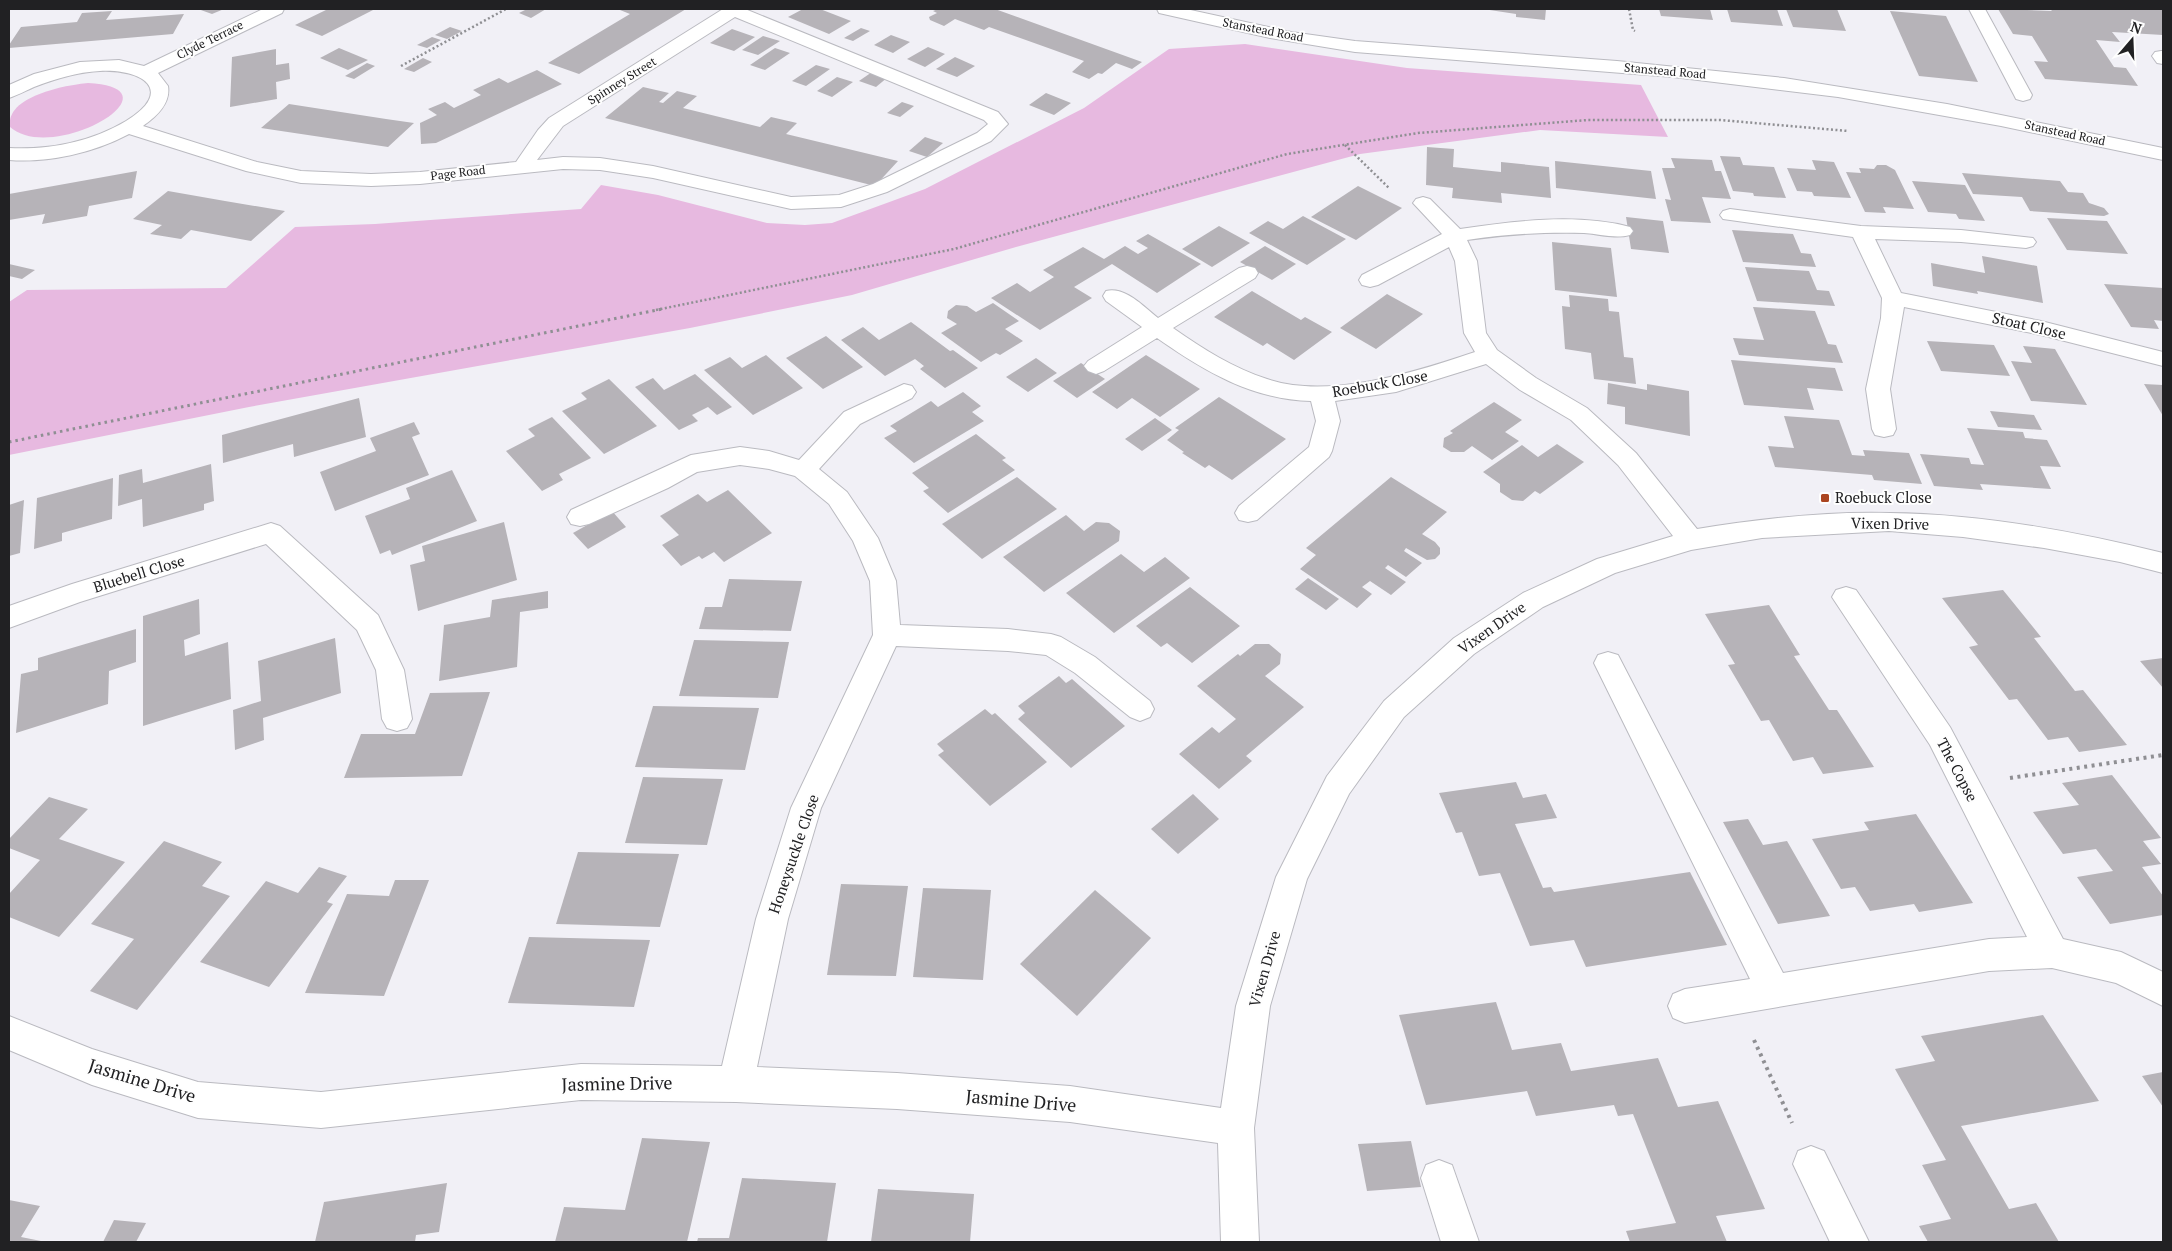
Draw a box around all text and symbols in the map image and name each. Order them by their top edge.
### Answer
street label: Stanstead Road [1221,14,1305,45]
north arrow [2107,15,2157,65]
street label: Clyde Terrace [174,17,246,62]
text: N [2128,17,2145,38]
street label: Spinney Street [585,53,659,108]
street label: Stanstead Road [1623,59,1707,82]
street label: Stanstead Road [2023,117,2107,148]
street label: Page Road [430,162,487,183]
street label: Stoat Close [1990,307,2068,343]
street label: Roebuck Close [1330,365,1429,401]
place label: Roebuck Close [1835,487,1932,507]
marker: Roebuck Close [1819,492,1831,504]
street label: Vixen Drive [1851,512,1929,534]
street label: Bluebell Close [90,550,187,596]
street label: Vixen Drive [1454,597,1529,658]
street label: The Copse [1933,734,1983,805]
street label: Honeysuckle Close [763,791,823,916]
street label: Vixen Drive [1244,928,1284,1009]
street label: Jasmine Drive [86,1052,199,1108]
street label: Jasmine Drive [561,1070,673,1096]
street label: Jasmine Drive [965,1083,1077,1117]

